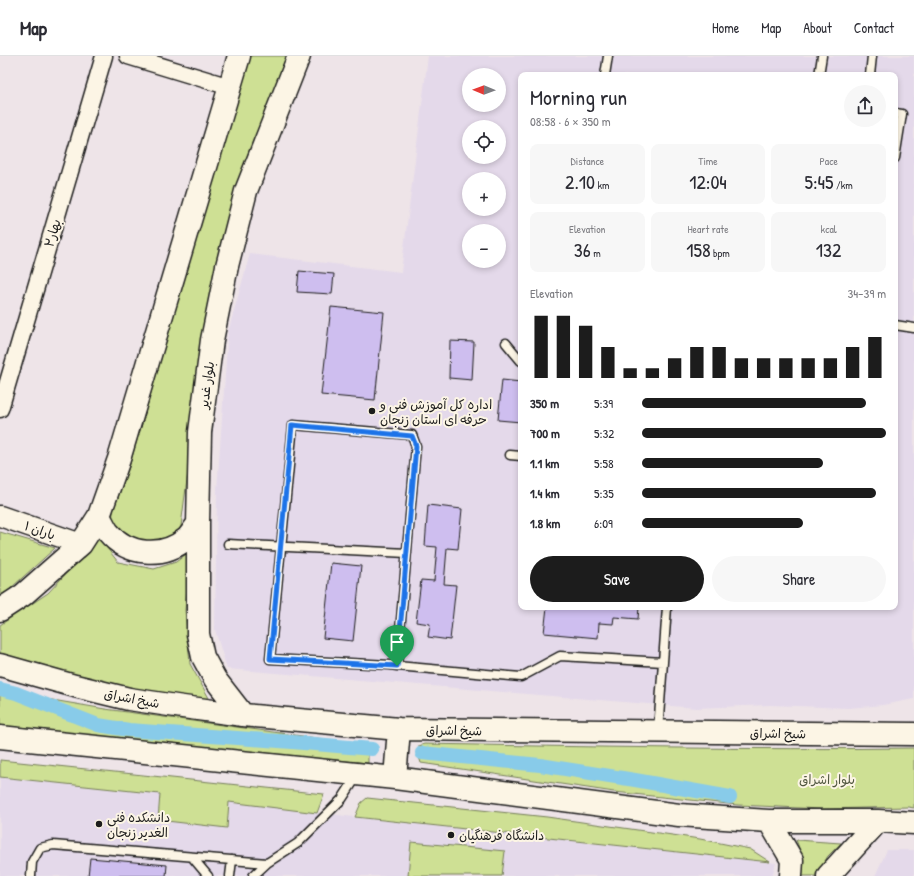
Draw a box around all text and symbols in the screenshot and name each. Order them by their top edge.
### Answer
text: Map [20,15,47,41]
text: Home [712,18,739,37]
text: Map [761,18,781,37]
text: About [803,18,832,37]
text: Contact [854,18,894,37]
north arrow [462,68,506,112]
map controls [462,68,506,268]
text: Morning run [530,82,627,112]
button: share [844,85,886,127]
text: 08:58 · 6 × 350 m [530,112,611,130]
button: locate [462,120,506,164]
text: Distance [571,154,604,168]
text: Time [698,154,718,168]
text: Pace [820,154,838,168]
text: 2.10 [565,168,595,195]
text: 12:04 [689,168,727,195]
text: 5:45 [805,168,834,195]
button: + [462,172,506,216]
text: km [595,178,610,192]
text: /km [834,178,853,192]
street label: بهار۲ [39,217,65,249]
text: Elevation [569,222,606,236]
text: Heart rate [687,222,729,236]
text: kcal [821,222,837,236]
button: − [462,224,506,268]
text: 36 [574,236,591,263]
text: 158 [686,236,711,263]
text: 132 [816,236,841,263]
text: m [591,246,601,260]
text: bpm [711,246,730,260]
text: Elevation [530,284,573,302]
text: 34–39 m [847,284,886,302]
street label: بلوار غدیر [194,360,218,411]
text: 350 m [530,394,559,412]
text: 5:39 [594,394,613,412]
place label: اداره کل آموزش فنی و حرفه ای استان زنجان [379,395,492,428]
marker: اداره کل آموزش فنی و حرفه ای استان زنجان [367,406,377,416]
text: 700 m [530,424,560,442]
text: 5:32 [594,424,614,442]
text: 1.1 km [530,454,559,472]
text: 5:58 [594,454,614,472]
text: 1.4 km [530,484,560,502]
text: 5:35 [594,484,614,502]
text: 1.8 km [530,514,560,532]
text: 6:09 [594,514,613,532]
street label: باران ۱ [22,516,58,544]
button: Save [530,556,704,602]
button: Share [712,556,886,602]
pin [380,625,414,666]
icon: arrive [386,631,408,653]
street label: شیخ اشراق [102,684,161,713]
street label: شیخ اشراق [426,721,482,740]
street label: شیخ اشراق [750,724,806,743]
park label: بلوار اشراق [799,770,855,788]
place label: دانشکده فنی الغدیر زنجان [107,808,170,841]
marker: دانشکده فنی الغدیر زنجان [94,819,104,829]
place label: دانشگاه فرهنگیان [459,826,544,844]
marker: دانشگاه فرهنگیان [446,830,456,840]

